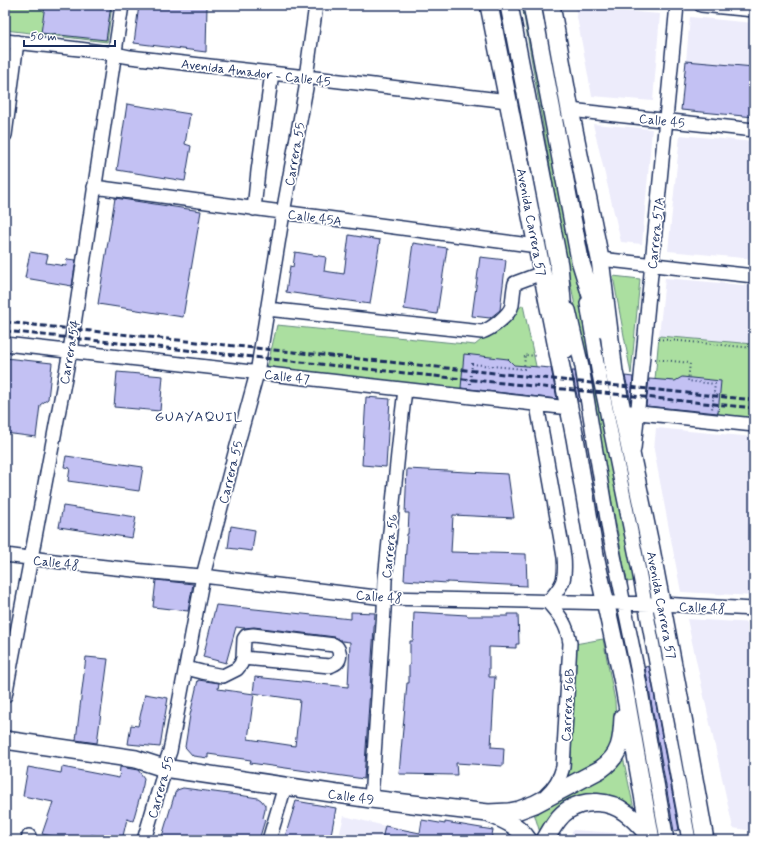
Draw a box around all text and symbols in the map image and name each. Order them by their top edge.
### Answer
scale bar [24,22,115,48]
text: 50 m [30,29,57,45]
street label: Avenida Amador - Calle 45 [180,56,332,91]
street label: Calle 45 [638,111,686,132]
street label: Carrera 55 [282,121,309,187]
street label: Avenida Carrera 57 [512,167,549,278]
street label: Carrera 57A [644,196,669,270]
street label: Calle 45A [287,206,343,231]
street label: Carrera 54 [56,319,85,386]
street label: Calle 47 [263,366,311,389]
district label: GUAYAQUIL [155,408,243,426]
street label: Carrera 55 [215,439,248,506]
street label: Carrera 56 [379,513,402,579]
street label: Avenida Carrera 57 [642,550,679,661]
street label: Calle 48 [32,552,80,575]
street label: Calle 48 [355,587,403,608]
street label: Calle 48 [678,599,725,618]
street label: Carrera 56B [558,668,579,742]
street label: Carrera 55 [144,754,179,821]
street label: Calle 49 [326,786,375,809]

